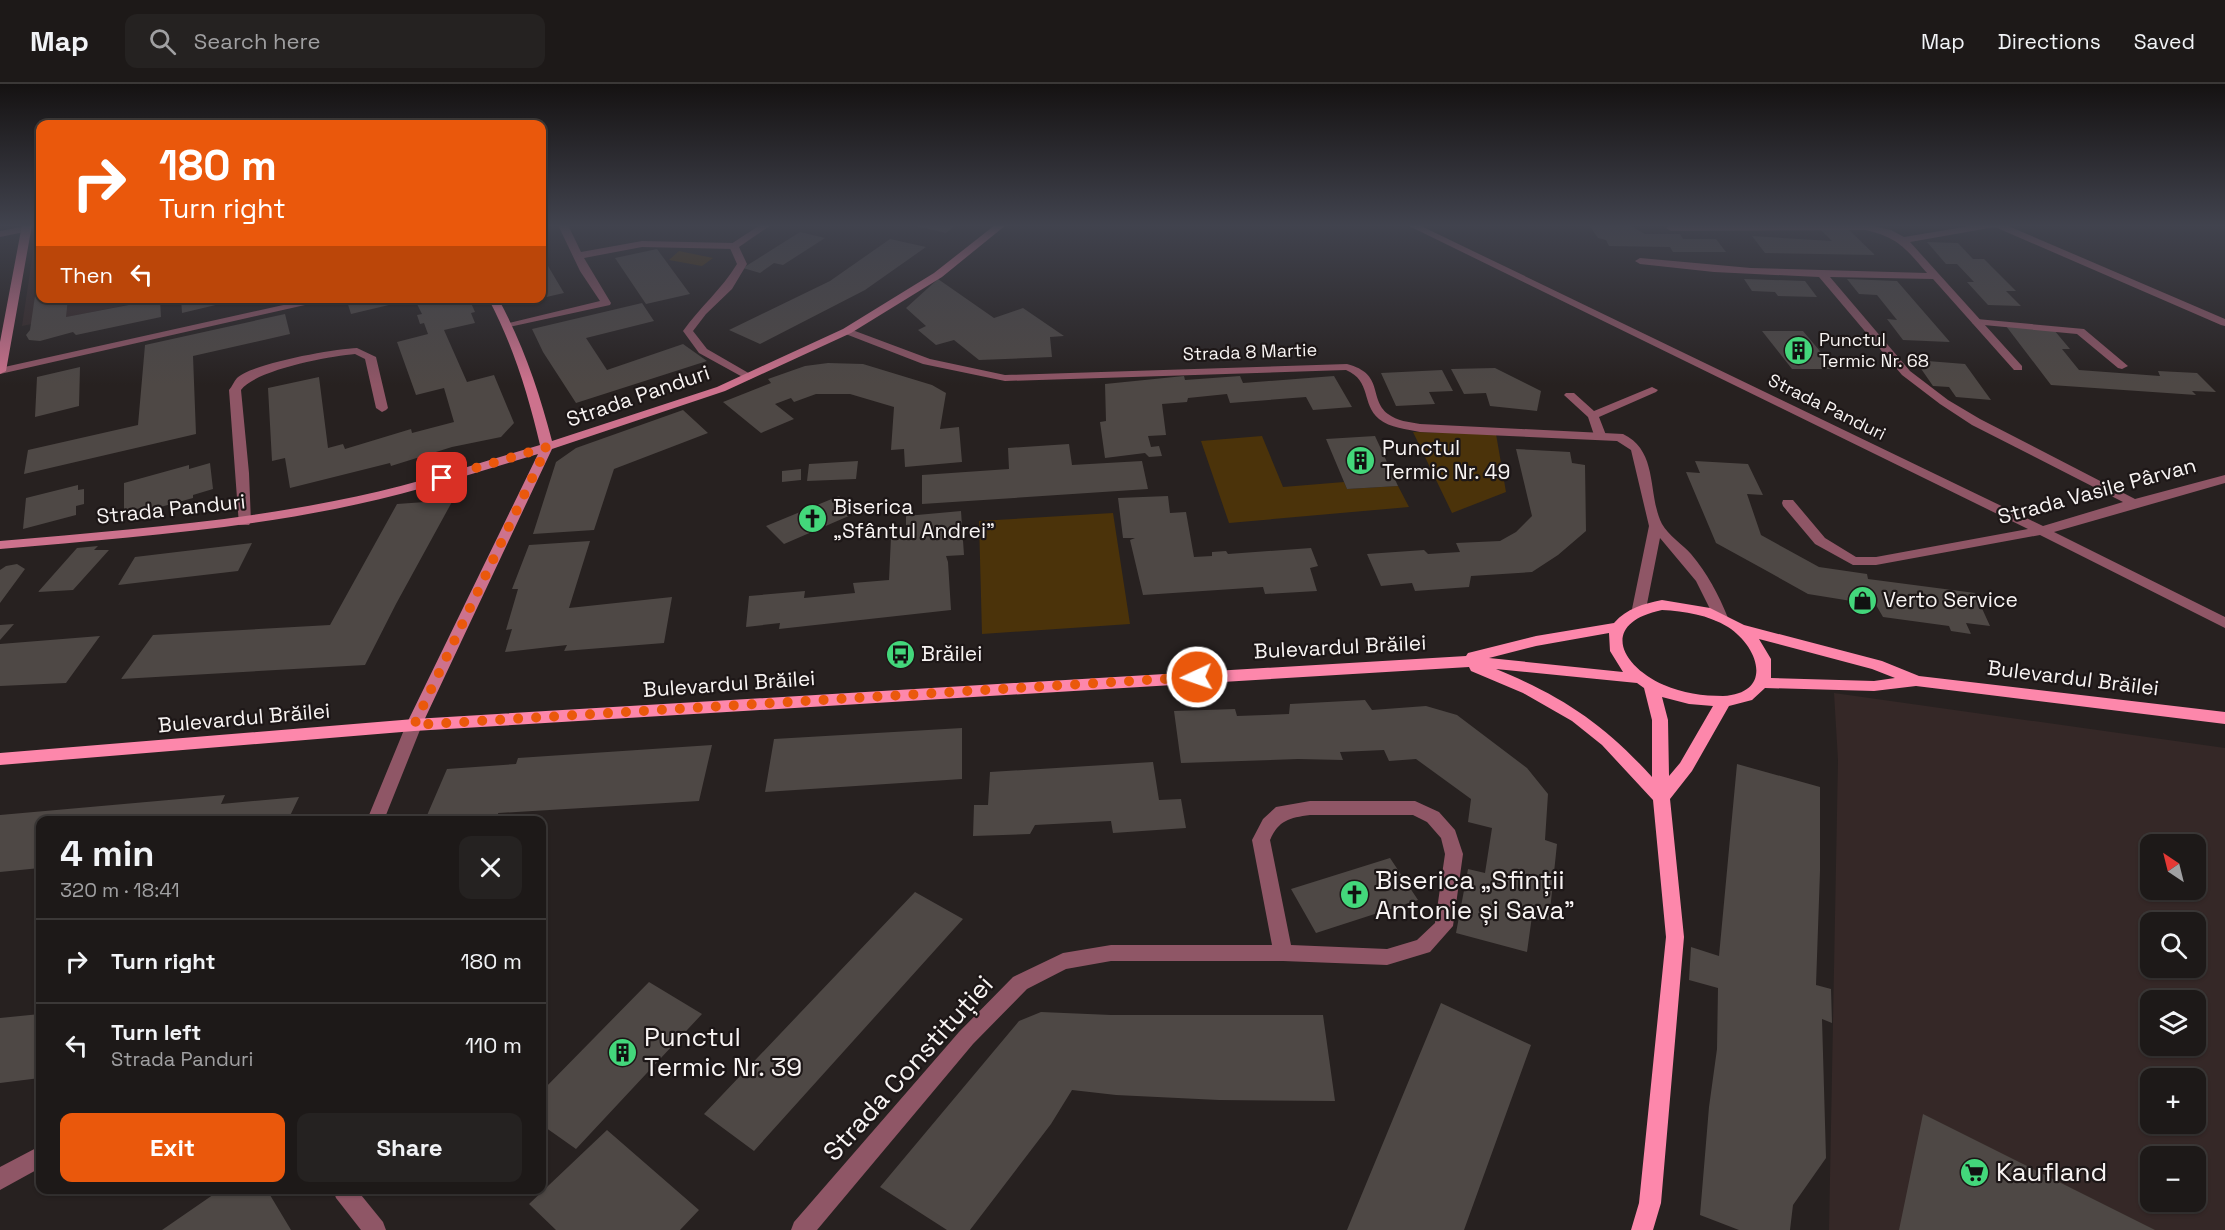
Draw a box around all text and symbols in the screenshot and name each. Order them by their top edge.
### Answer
search box [125,14,545,68]
text: Map [30,23,89,59]
icon: search [146,25,179,58]
text: Search here [194,27,321,55]
text: Map [1921,28,1965,55]
text: Directions [1998,28,2101,55]
text: Saved [2134,28,2195,55]
text: 180 m [159,139,277,192]
icon: right [60,144,138,222]
text: Turn right [159,191,286,226]
icon: left [125,258,158,291]
text: Then [60,261,113,289]
place label: Punctul Termic Nr. 68 [1819,328,1929,372]
building icon: Punctul Termic Nr. 68 [1782,334,1814,366]
street label: Strada 8 Martie [1182,338,1318,365]
street label: Strada Panduri [563,358,713,433]
street label: Strada Panduri [1765,368,1890,445]
place label: Punctul Termic Nr. 49 [1382,434,1510,485]
building icon: Punctul Termic Nr. 49 [1345,444,1377,476]
street label: Strada Vasile Pârvan [1995,451,2199,530]
pin [416,452,467,503]
icon: arrive [425,461,458,494]
street label: Strada Panduri [95,487,247,530]
place label: Biserica „Sfântul Andrei" [833,493,995,544]
church icon: Biserica „Sfântul Andrei" [796,503,828,535]
shop icon: Verto Service [1846,584,1878,616]
place label: Verto Service [1883,586,2018,613]
street label: Bulevardul Brăilei [1253,628,1427,665]
bus stop icon: Brăilei [884,638,916,670]
place label: Brăilei [921,640,982,667]
position arrow [1165,645,1229,709]
street label: Bulevardul Brăilei [1986,654,2160,701]
street label: Bulevardul Brăilei [642,664,816,703]
street label: Bulevardul Brăilei [157,697,331,738]
text: 4 min [60,831,155,877]
north arrow [2140,834,2206,900]
map controls [2140,834,2206,1212]
button: close [459,836,522,899]
place label: Biserica „Sfinții Antonie și Sava" [1375,863,1575,927]
text: 320 m · 18:41 [60,877,180,903]
church icon: Biserica „Sfinții Antonie și Sava" [1338,879,1370,911]
button: search [2140,912,2206,978]
icon: right [60,945,93,978]
text: Turn right [111,947,216,975]
text: 180 m [460,947,522,975]
street label: Strada Constituției [816,968,1000,1168]
button: layers [2140,990,2206,1056]
text: Turn left [111,1018,201,1046]
place label: Punctul Termic Nr. 39 [644,1020,802,1084]
icon: left [60,1029,93,1062]
text: 110 m [465,1031,522,1059]
building icon: Punctul Termic Nr. 39 [607,1036,639,1068]
text: Strada Panduri [111,1046,254,1072]
button: + [2140,1068,2206,1134]
button: Exit [60,1113,285,1182]
button: Share [297,1113,522,1182]
button: − [2140,1146,2206,1212]
place label: Kaufland [1996,1155,2107,1189]
supermarket icon: Kaufland [1959,1156,1991,1188]

